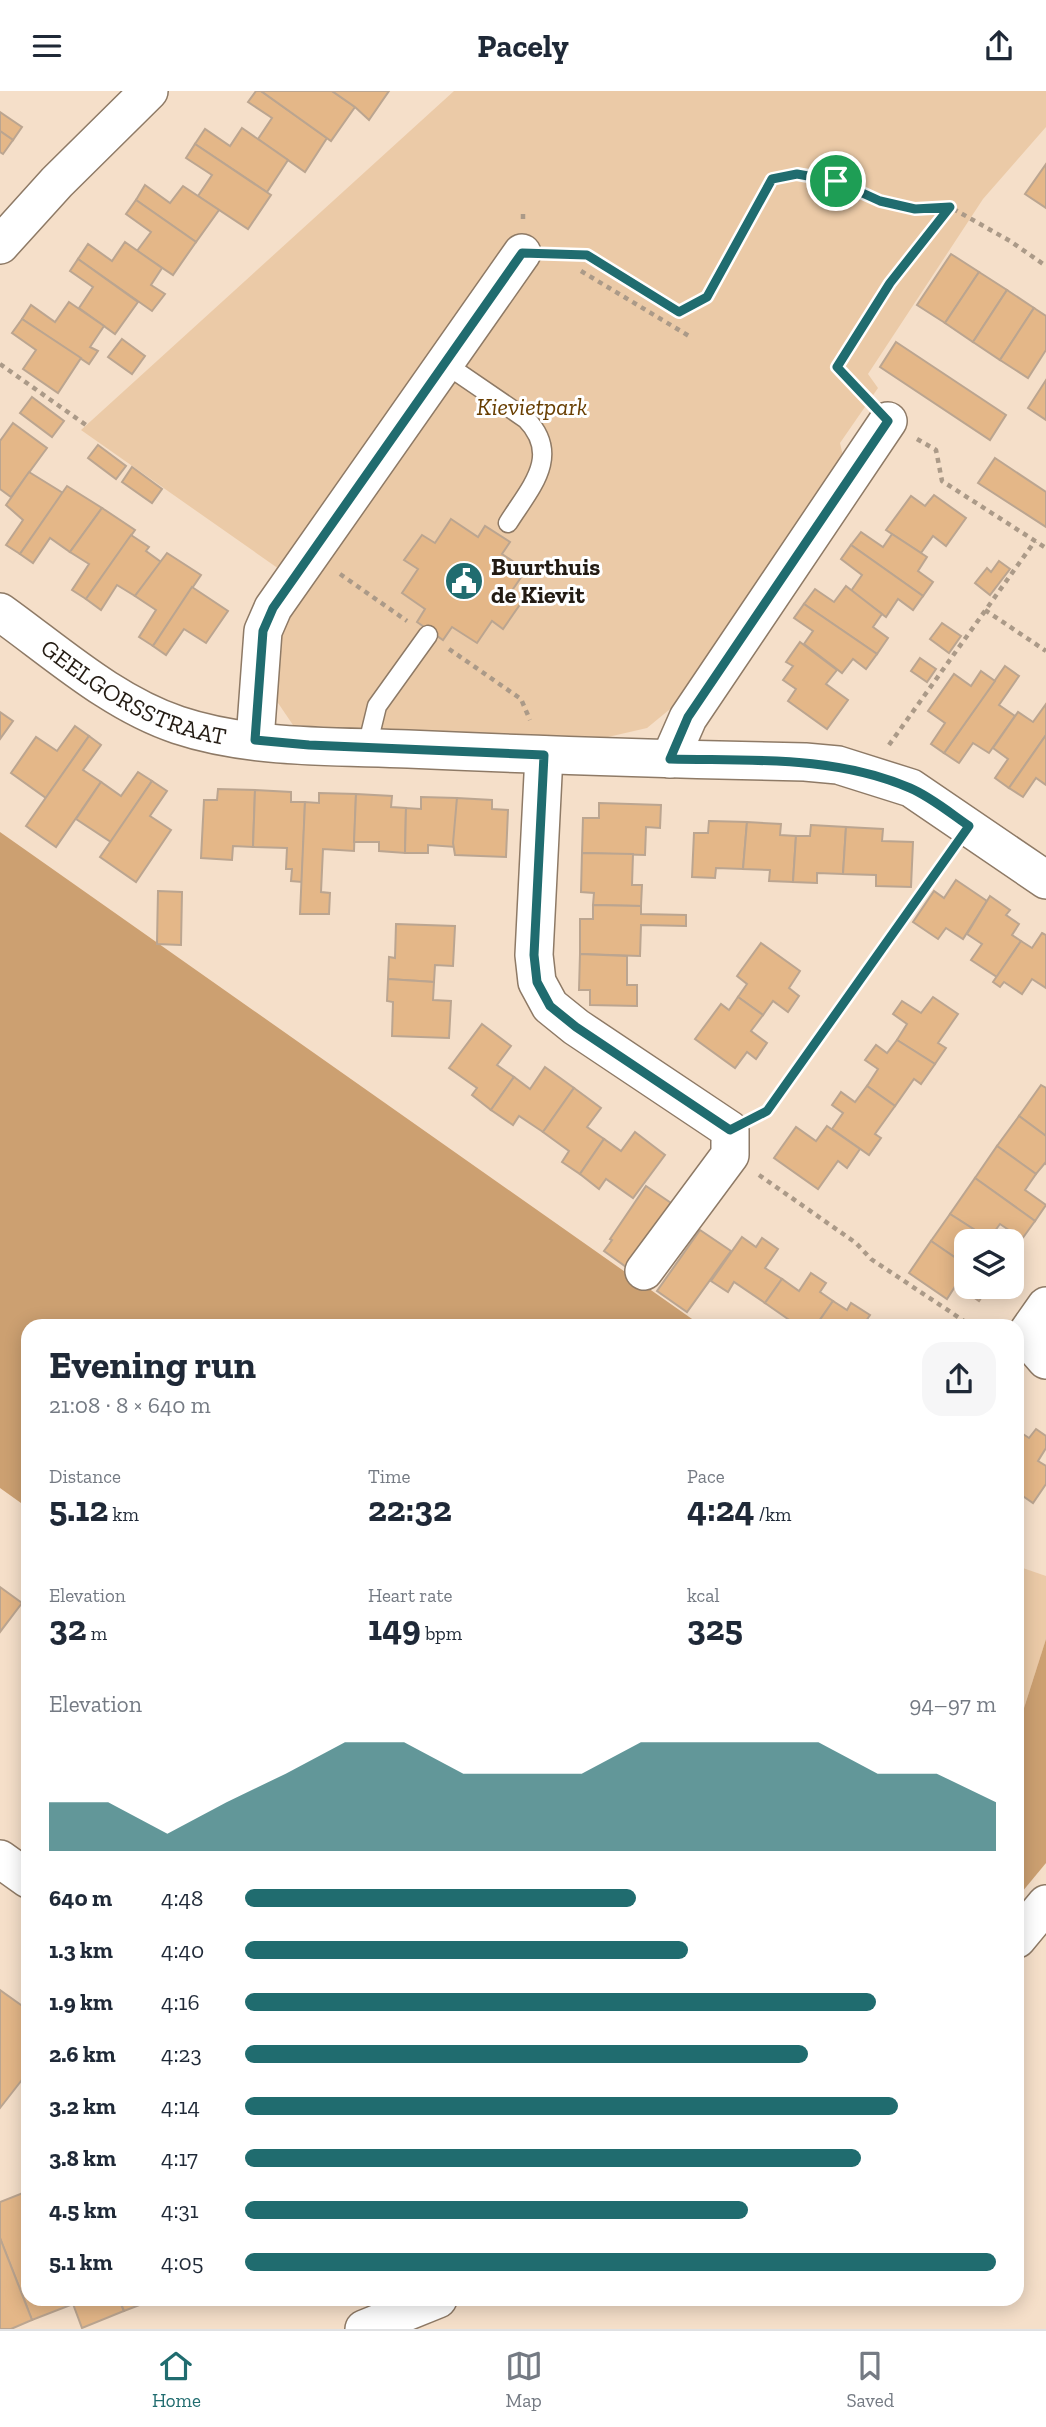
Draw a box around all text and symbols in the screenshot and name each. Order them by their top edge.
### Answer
icon: menu [28,27,66,65]
text: Pacely [477,27,569,65]
icon: share [980,27,1018,65]
pin [806,151,866,211]
icon: arrive [817,162,855,200]
park label: Kievietpark [477,392,588,421]
place label: Buurthuis de Kievit [491,552,600,609]
public building icon: Buurthuis de Kievit [443,560,485,602]
street label: GEELGORSSTRAAT [35,633,229,751]
map controls [954,1229,1024,1299]
button: layers [954,1229,1024,1299]
text: Evening run [49,1342,256,1388]
button: share [922,1342,996,1416]
text: 21:08 · 8 × 640 m [49,1391,211,1419]
text: Distance [49,1465,121,1488]
text: Time [368,1465,410,1488]
text: Pace [687,1465,725,1488]
text: 5.12 [49,1488,108,1530]
text: 22:32 [368,1488,452,1530]
text: 4:24 [687,1488,754,1530]
text: km [108,1503,139,1526]
text: /km [754,1503,791,1526]
text: Elevation [49,1584,126,1607]
text: Heart rate [368,1584,453,1607]
text: kcal [687,1584,720,1607]
text: 32 [49,1607,86,1649]
text: 149 [368,1607,421,1649]
text: 325 [687,1607,743,1649]
text: m [86,1622,107,1645]
text: bpm [421,1622,462,1645]
text: Elevation [49,1690,142,1718]
text: 94–97 m [909,1690,996,1718]
text: 640 m [49,1884,112,1912]
text: 4:48 [161,1884,203,1912]
text: 1.3 km [49,1936,113,1964]
text: 4:40 [161,1936,204,1964]
text: 1.9 km [49,1988,113,2016]
text: 4:16 [161,1988,200,2016]
text: 2.6 km [49,2040,116,2068]
text: 4:23 [161,2040,202,2068]
text: 3.2 km [49,2092,116,2120]
text: 4:14 [161,2092,200,2120]
text: 3.8 km [49,2144,116,2172]
text: 4:17 [161,2144,198,2172]
text: 4.5 km [49,2196,117,2224]
text: 4:31 [161,2196,199,2224]
text: 5.1 km [49,2248,113,2276]
text: 4:05 [161,2248,204,2276]
tab: Home [152,2347,201,2412]
tab: Map [505,2347,543,2412]
tab: Saved [846,2347,894,2412]

